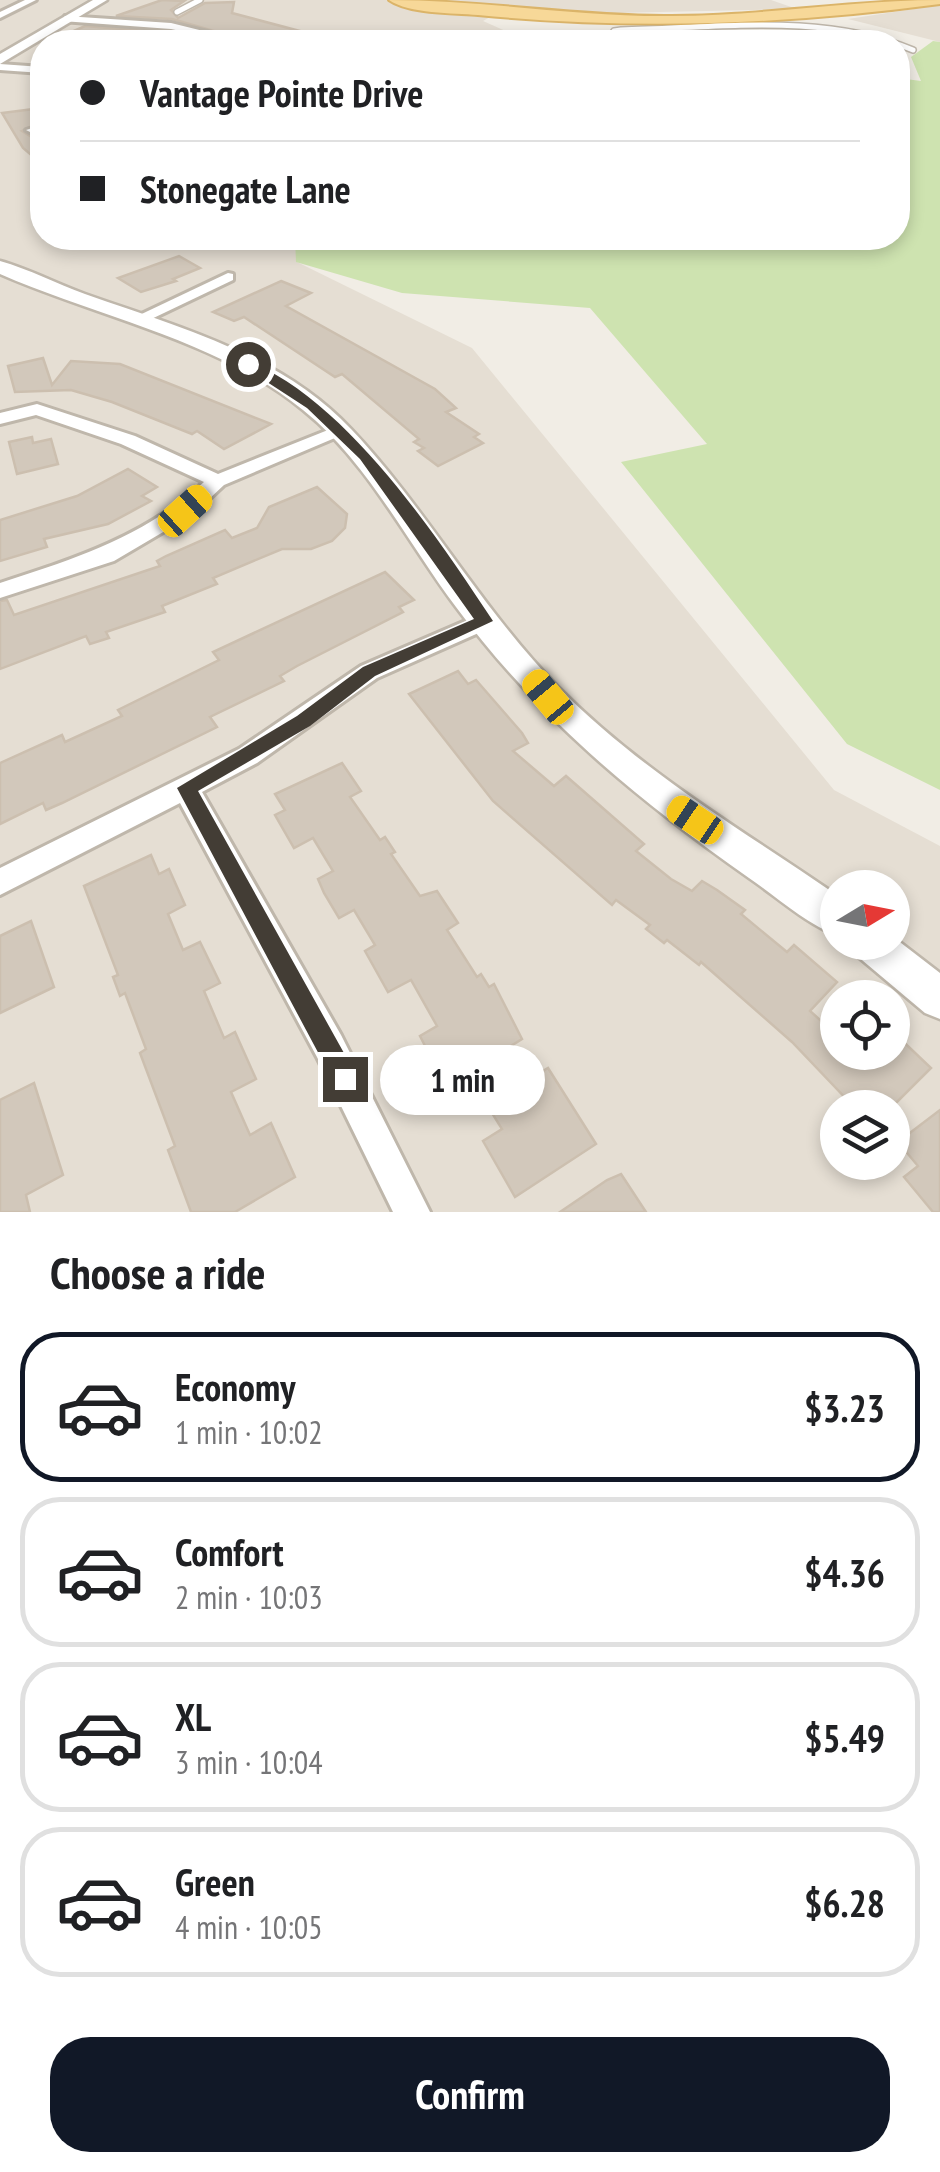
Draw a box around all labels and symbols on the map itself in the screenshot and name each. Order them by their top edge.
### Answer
route start [226,342,271,387]
car [153,480,217,542]
car [517,664,579,730]
car [662,791,728,849]
north arrow [820,870,910,960]
callout: 1 min [380,1044,545,1114]
route end [323,1057,368,1102]

